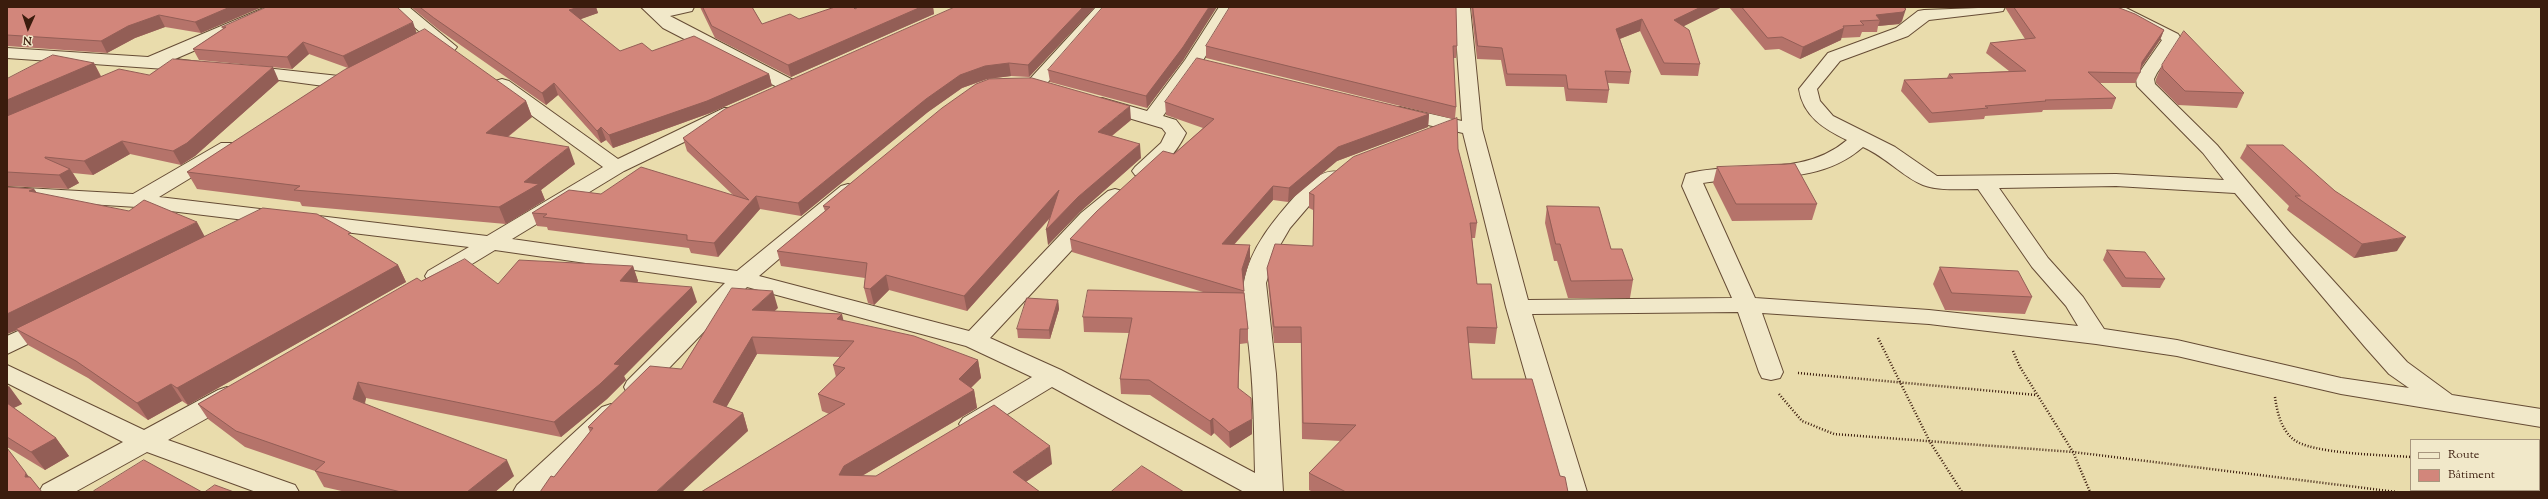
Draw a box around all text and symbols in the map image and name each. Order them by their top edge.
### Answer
north arrow [8,8,48,48]
text: N [23,32,32,48]
legend [2410,439,2540,491]
text: Route [2448,446,2479,464]
text: Bâtiment [2448,466,2495,484]

